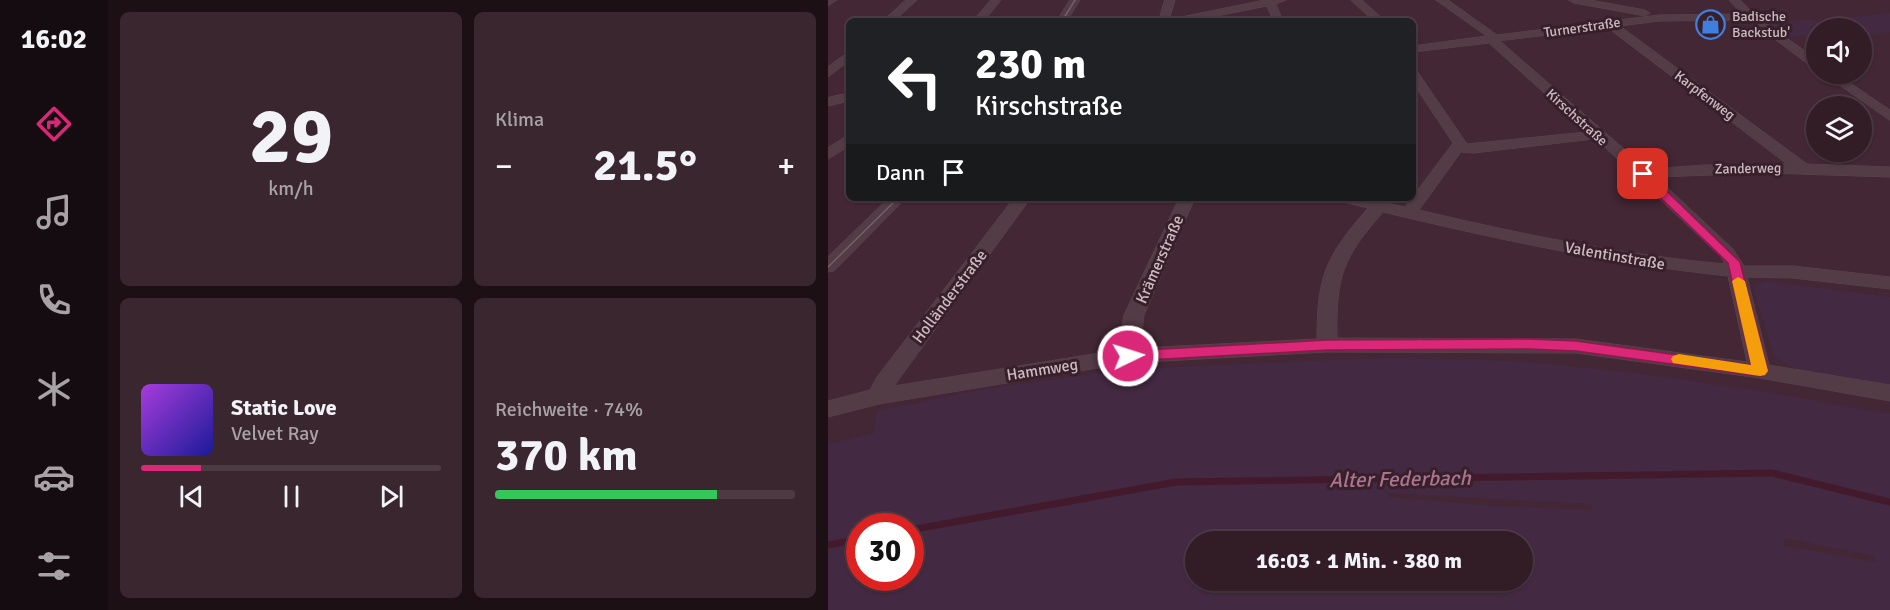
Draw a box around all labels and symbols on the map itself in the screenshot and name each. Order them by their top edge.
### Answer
shop icon: Badische Backstub' [1695,8,1727,40]
place label: Badische Backstub' [1732,8,1790,41]
street label: Turnerstraße [1543,14,1622,41]
street label: Karpfenweg [1671,67,1738,124]
street label: Kirschstraße [1543,85,1611,149]
pin [1617,148,1668,199]
street label: Zanderweg [1715,159,1781,178]
street label: Krämerstraße [1132,212,1188,307]
street label: Valentinstraße [1563,237,1666,275]
street label: Holländerstraße [908,246,992,347]
position arrow [1096,324,1160,388]
street label: Hammweg [1005,354,1079,385]
water label: Alter Federbach [1329,465,1472,493]
speed limit sign: 30 [846,513,924,591]

